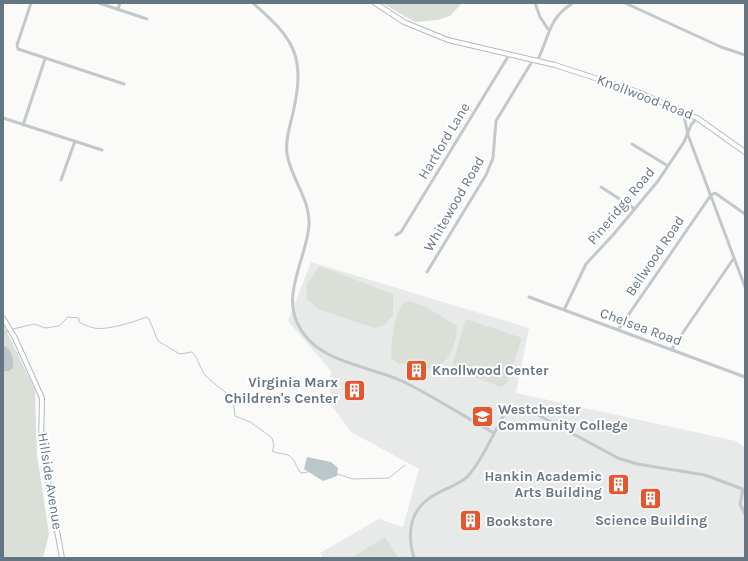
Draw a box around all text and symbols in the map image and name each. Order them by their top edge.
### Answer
street label: Knollwood Road [594,71,696,123]
street label: Hartford Lane [414,100,474,182]
street label: Whitewood Road [420,153,488,255]
street label: Pineridge Road [584,164,658,248]
street label: Bellwood Road [622,213,688,299]
street label: Chelsea Road [598,304,684,350]
building icon: Knollwood Center [403,357,429,383]
place label: Knollwood Center [432,362,549,379]
place label: Virginia Marx Children's Center [224,374,338,407]
building icon: Virginia Marx Children's Center [341,377,367,403]
place label: Westchester Community College [498,401,628,434]
school or university icon: Westchester Community College [470,404,496,430]
street label: Hillside Avenue [34,431,66,531]
place label: Hankin Academic Arts Building [484,468,602,501]
building icon: Hankin Academic Arts Building [605,471,631,497]
building icon: Science Building [638,485,664,511]
building icon: Bookstore [457,508,483,534]
place label: Science Building [595,512,707,529]
place label: Bookstore [486,513,553,530]

